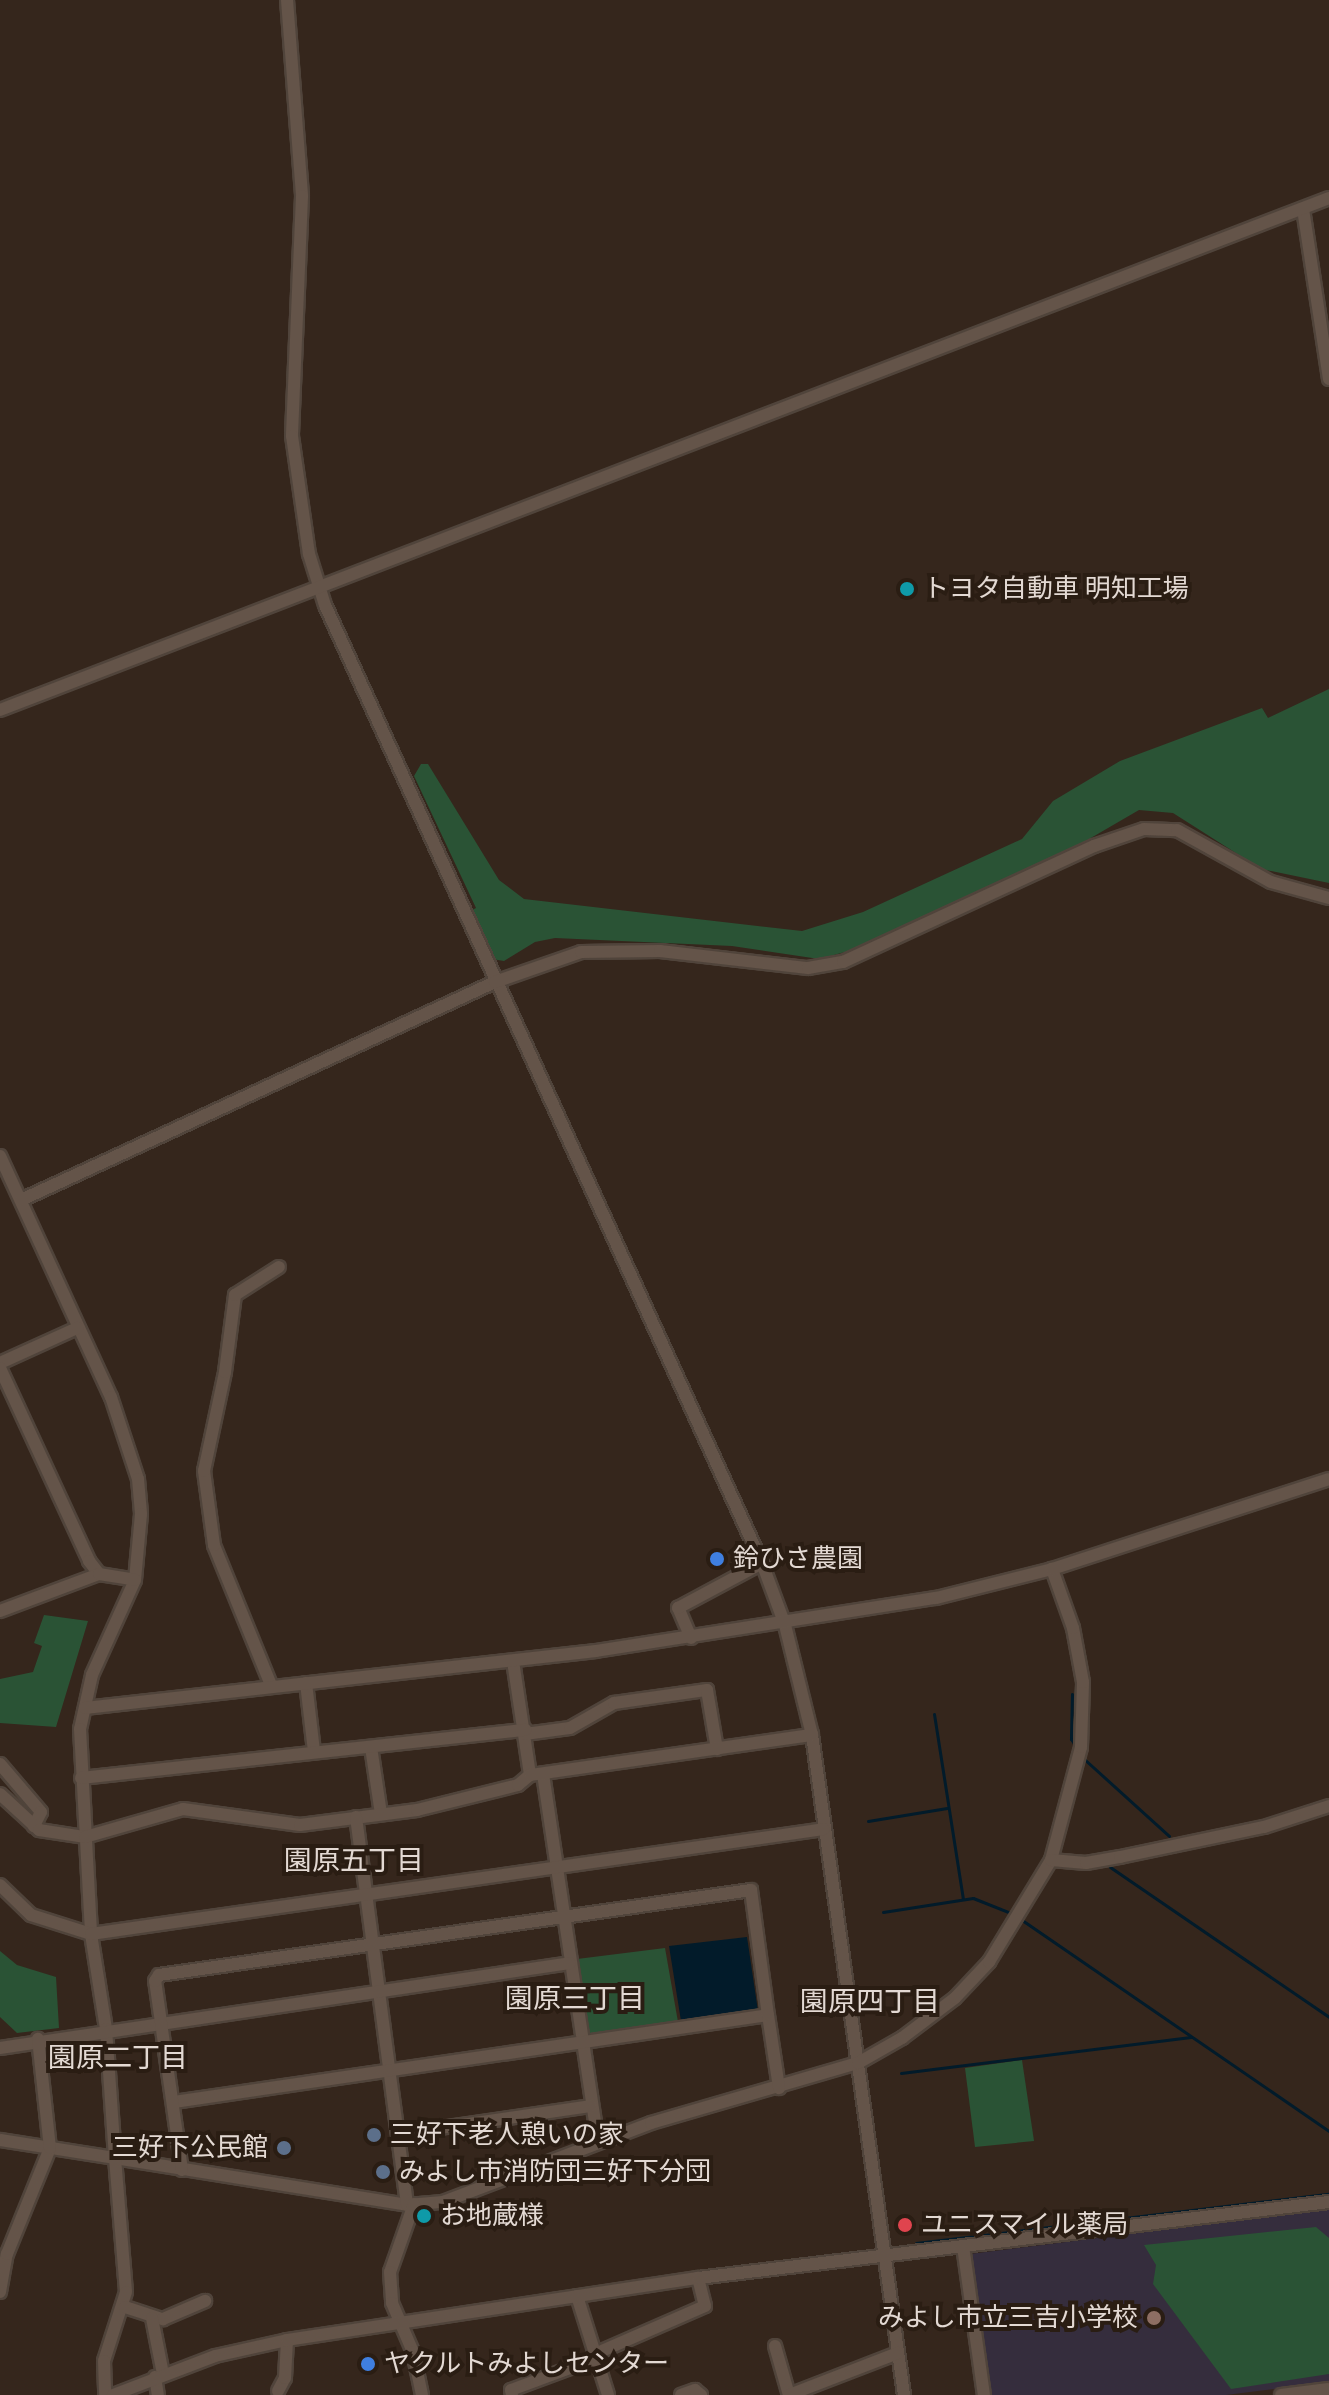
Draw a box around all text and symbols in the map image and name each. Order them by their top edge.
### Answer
place label: トヨタ自動車 明知工場 [923,573,1189,605]
marker: トヨタ自動車 明知工場 [898,580,916,598]
place label: 鈴ひさ農園 [733,1543,863,1575]
marker: 鈴ひさ農園 [708,1550,726,1568]
district label: 園原五丁目 [284,1843,424,1877]
district label: 園原三丁目 [505,1981,645,2015]
district label: 園原四丁目 [800,1984,940,2018]
district label: 園原二丁目 [48,2040,188,2074]
place label: 三好下老人憩いの家 [390,2119,624,2151]
marker: 三好下老人憩いの家 [365,2126,383,2144]
place label: 三好下公民館 [112,2132,268,2164]
marker: 三好下公民館 [275,2139,293,2157]
place label: みよし市消防団三好下分団 [399,2156,711,2188]
marker: みよし市消防団三好下分団 [374,2163,392,2181]
place label: お地蔵様 [440,2200,544,2232]
marker: お地蔵様 [415,2207,433,2225]
place label: ユニスマイル薬局 [921,2209,1129,2241]
marker: ユニスマイル薬局 [896,2216,914,2234]
place label: みよし市立三吉小学校 [878,2302,1138,2334]
marker: みよし市立三吉小学校 [1145,2309,1163,2327]
place label: ヤクルトみよしセンター [384,2348,670,2380]
marker: ヤクルトみよしセンター [359,2355,377,2373]

